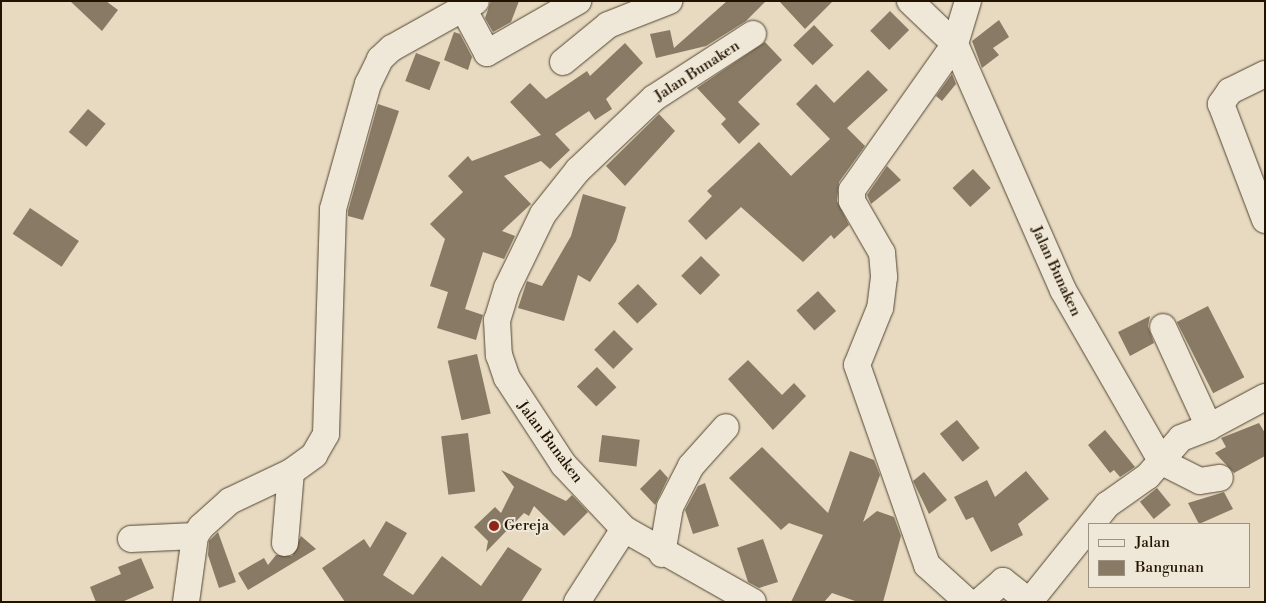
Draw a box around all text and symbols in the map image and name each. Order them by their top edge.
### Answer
street label: Jalan Bunaken [651,37,743,105]
street label: Jalan Bunaken [1027,223,1085,319]
street label: Jalan Bunaken [513,398,587,486]
place label: Gereja [504,517,549,535]
marker: Gereja [488,520,500,532]
legend [1088,523,1251,588]
text: Jalan [1135,533,1170,552]
text: Bangunan [1135,558,1204,577]

